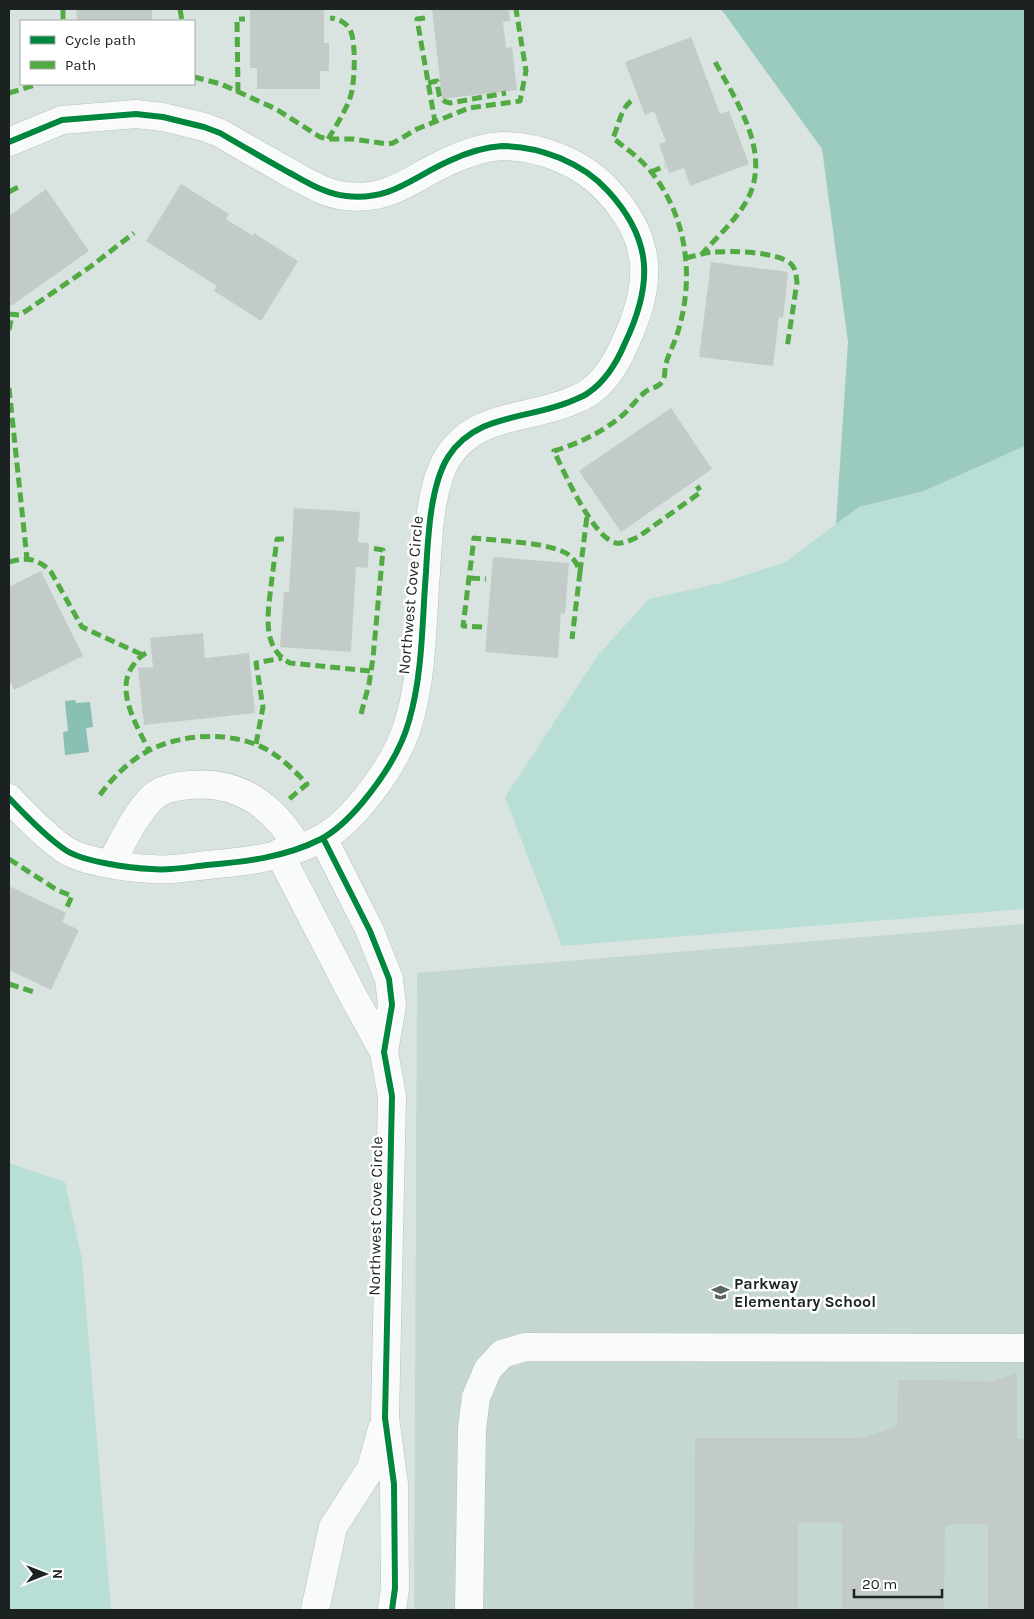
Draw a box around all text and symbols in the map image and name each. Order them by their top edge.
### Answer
legend [20,20,195,85]
text: Cycle path [65,31,136,49]
text: Path [65,56,96,74]
street label: Northwest Cove Circle [394,515,427,675]
street label: Northwest Cove Circle [365,1136,386,1296]
place label: Parkway Elementary School [734,1274,876,1311]
school or university icon: Parkway Elementary School [710,1282,730,1302]
north arrow [20,1549,70,1599]
scale bar [854,1566,942,1598]
text: N [49,1569,66,1579]
text: 20 m [862,1575,897,1593]

